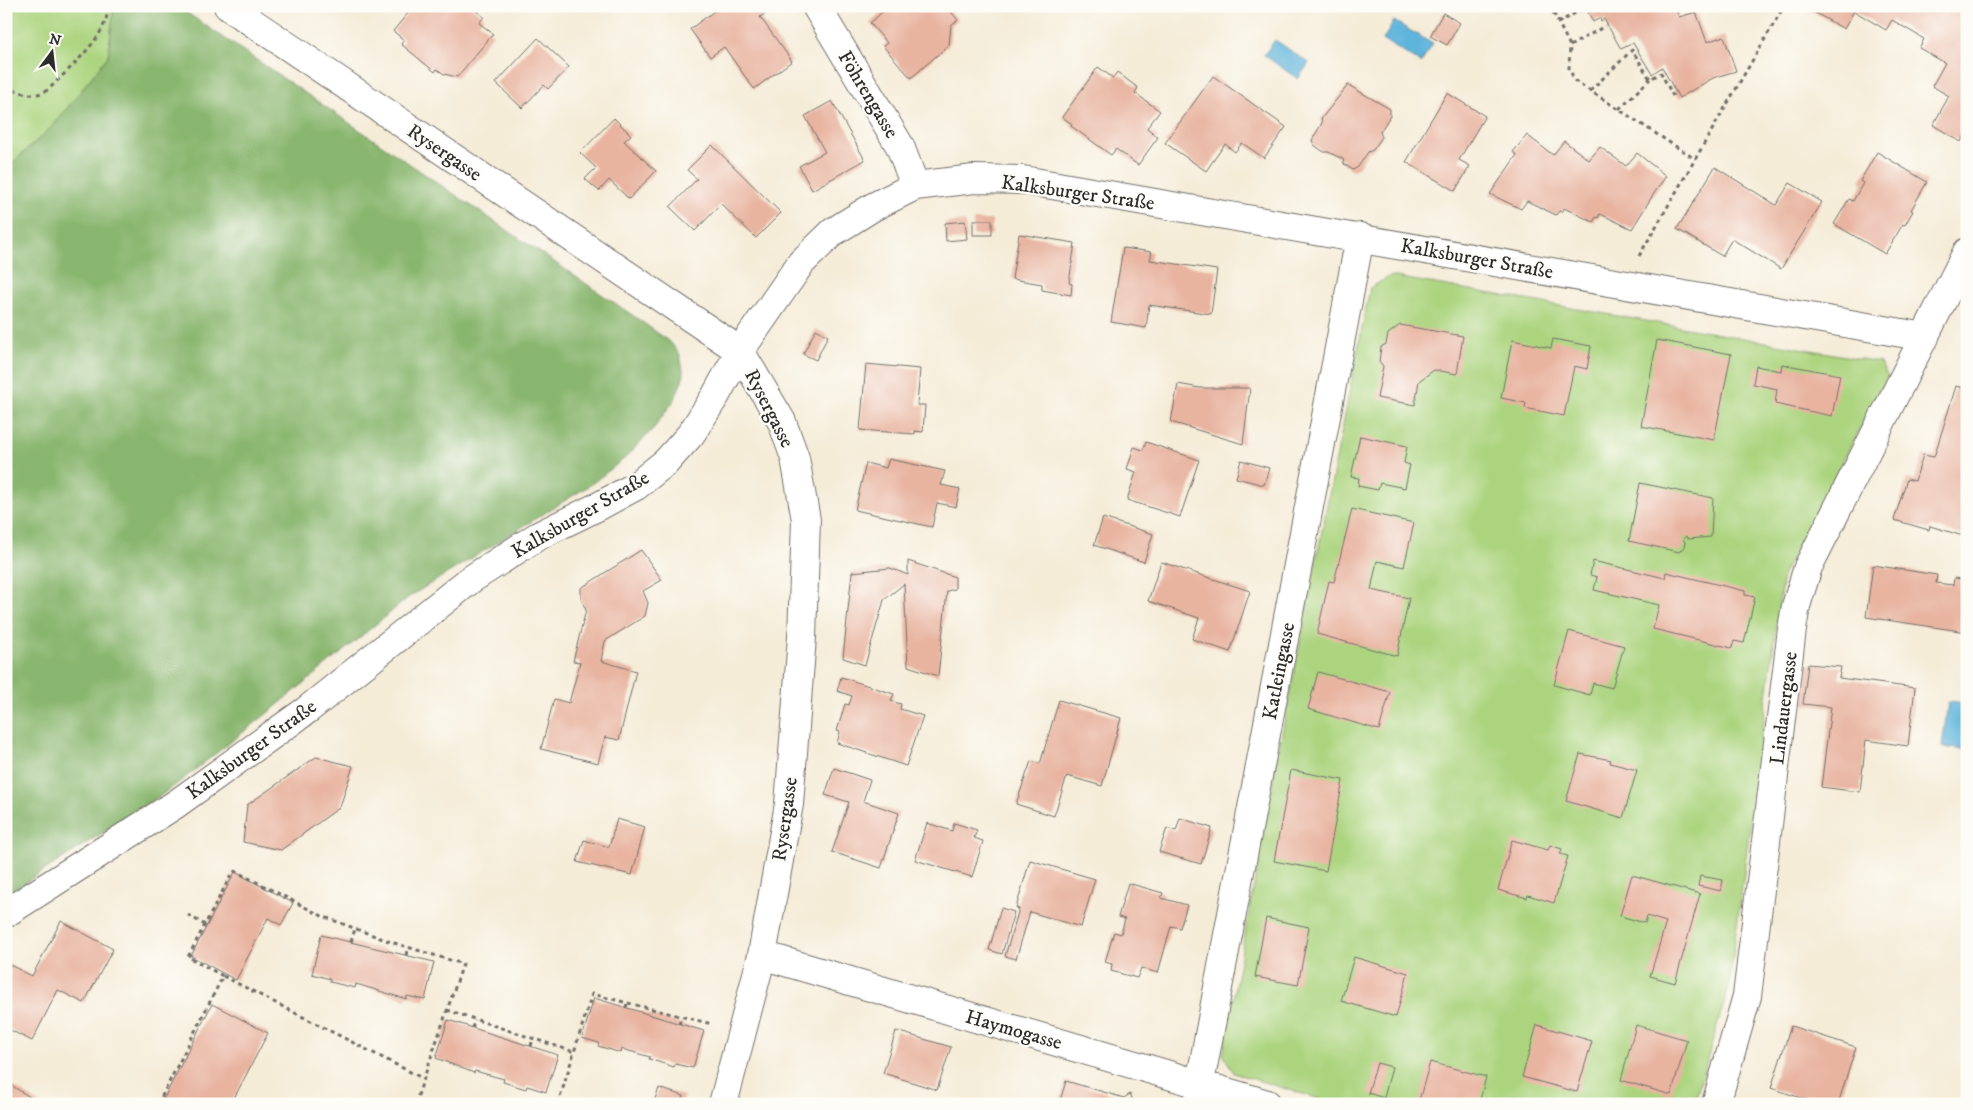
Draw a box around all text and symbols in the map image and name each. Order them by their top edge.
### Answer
north arrow [28,28,78,78]
text: N [47,30,63,51]
street label: Föhrengasse [832,46,904,143]
street label: Rysergasse [402,119,486,187]
street label: Kalksburger Straße [1000,170,1156,217]
street label: Kalksburger Straße [1398,234,1555,285]
street label: Rysergasse [738,365,799,452]
street label: Kalksburger Straße [508,466,654,565]
street label: Katleingasse [1258,620,1301,722]
street label: Lindauergasse [1765,650,1804,766]
street label: Kalksburger Straße [182,695,322,806]
street label: Rysergasse [767,775,804,863]
street label: Haymogasse [962,1005,1065,1056]

